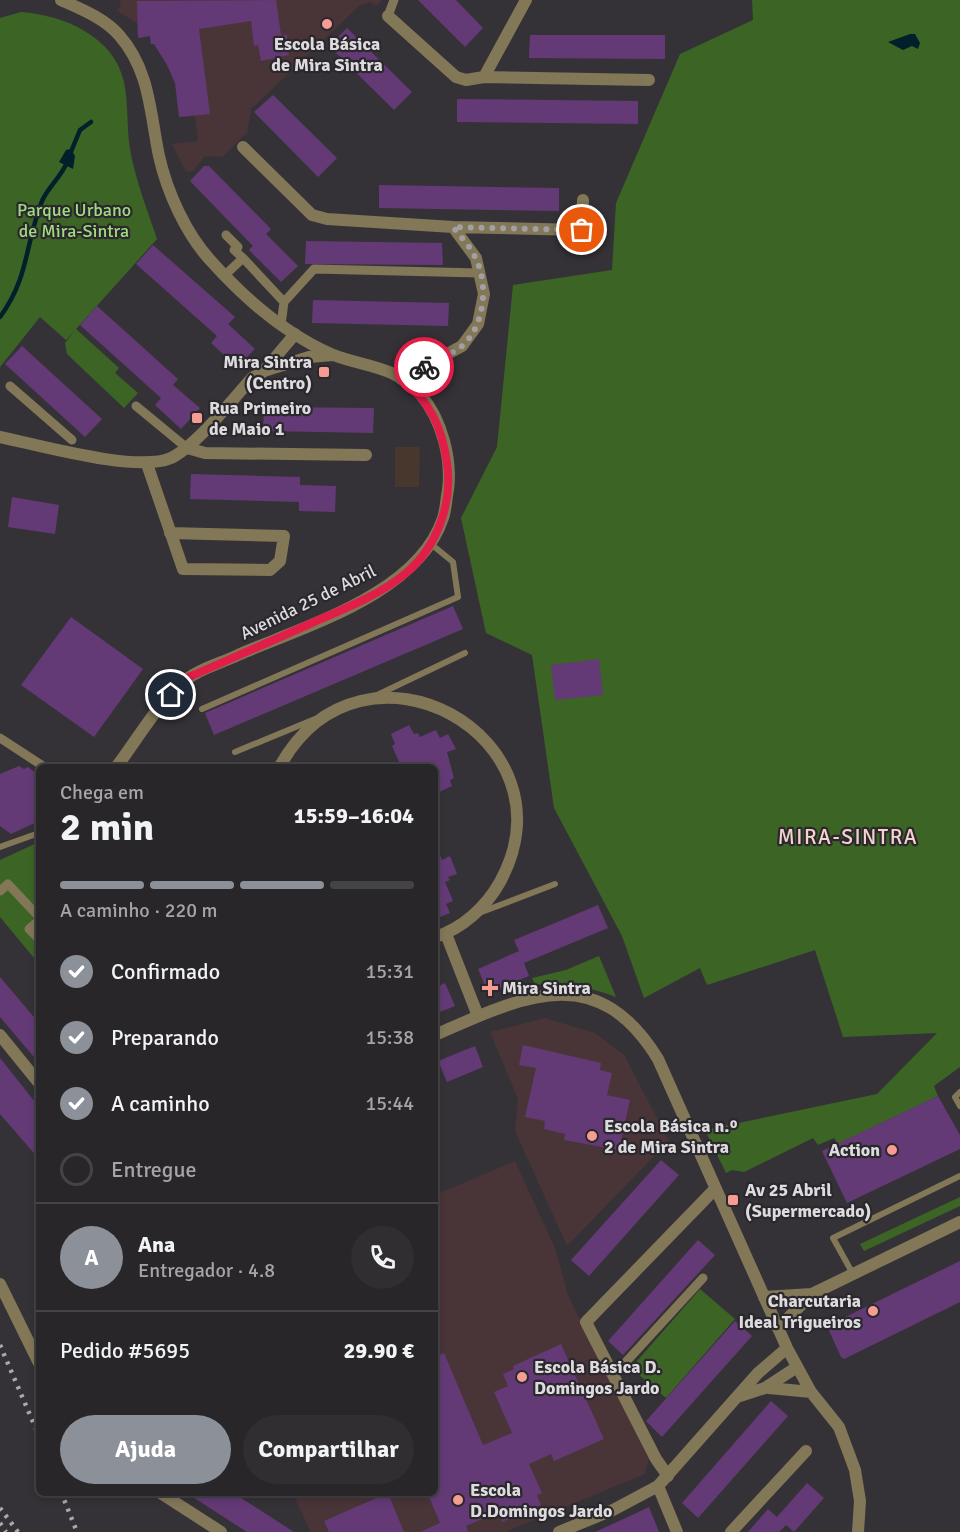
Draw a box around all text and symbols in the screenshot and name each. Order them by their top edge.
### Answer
marker: Escola Básica de Mira Sintra [320,17,334,31]
place label: Escola Básica de Mira Sintra [271,33,383,76]
park label: Parque Urbano de Mira-Sintra [17,199,131,242]
pin [556,204,607,255]
icon: bag [565,213,598,246]
courier [394,337,454,397]
place label: Mira Sintra (Centro) [223,351,312,394]
icon: bike [408,351,441,384]
marker: Mira Sintra (Centro) [317,365,331,379]
place label: Rua Primeiro de Maio 1 [209,397,311,440]
marker: Rua Primeiro de Maio 1 [190,411,204,425]
street label: Avenida 25 de Abril [236,560,380,644]
pin [145,669,196,720]
icon: home [154,678,187,711]
text: Chega em [60,780,144,805]
text: 15:59–16:04 [294,802,414,829]
text: 2 min [60,803,154,851]
district label: MIRA-SINTRA [778,824,918,850]
text: A caminho · 220 m [60,898,217,923]
icon: check [60,955,93,988]
text: Confirmado [111,958,220,985]
text: 15:31 [365,959,414,984]
place label: Mira Sintra [502,977,591,999]
marker: Mira Sintra [483,981,497,995]
icon: check [60,1021,93,1054]
text: Preparando [111,1024,219,1051]
text: 15:38 [365,1025,414,1050]
icon: check [60,1087,93,1120]
text: A caminho [111,1090,210,1117]
text: 15:44 [365,1091,414,1116]
place label: Escola Básica n.º 2 de Mira Sintra [604,1115,738,1158]
marker: Escola Básica n.º 2 de Mira Sintra [585,1129,599,1143]
place label: Action [829,1139,880,1161]
marker: Action [885,1143,899,1157]
text: Entregue [111,1156,196,1183]
place label: Av 25 Abril (Supermercado) [745,1179,871,1222]
marker: Av 25 Abril (Supermercado) [726,1193,740,1207]
button: phone [351,1226,414,1289]
text: Ana [138,1231,175,1258]
text: A [84,1244,99,1271]
text: Entregador · 4.8 [138,1258,275,1283]
place label: Charcutaria Ideal Trigueiros [739,1290,861,1333]
marker: Charcutaria Ideal Trigueiros [866,1304,880,1318]
text: Pedido #5695 [60,1337,190,1364]
text: 29.90 € [343,1337,414,1364]
place label: Escola Básica D. Domingos Jardo [534,1356,661,1399]
marker: Escola Básica D. Domingos Jardo [515,1370,529,1384]
button: Ajuda [60,1415,231,1484]
button: Compartilhar [243,1415,414,1484]
place label: Escola D.Domingos Jardo [470,1479,612,1522]
marker: Escola D.Domingos Jardo [451,1493,465,1507]

